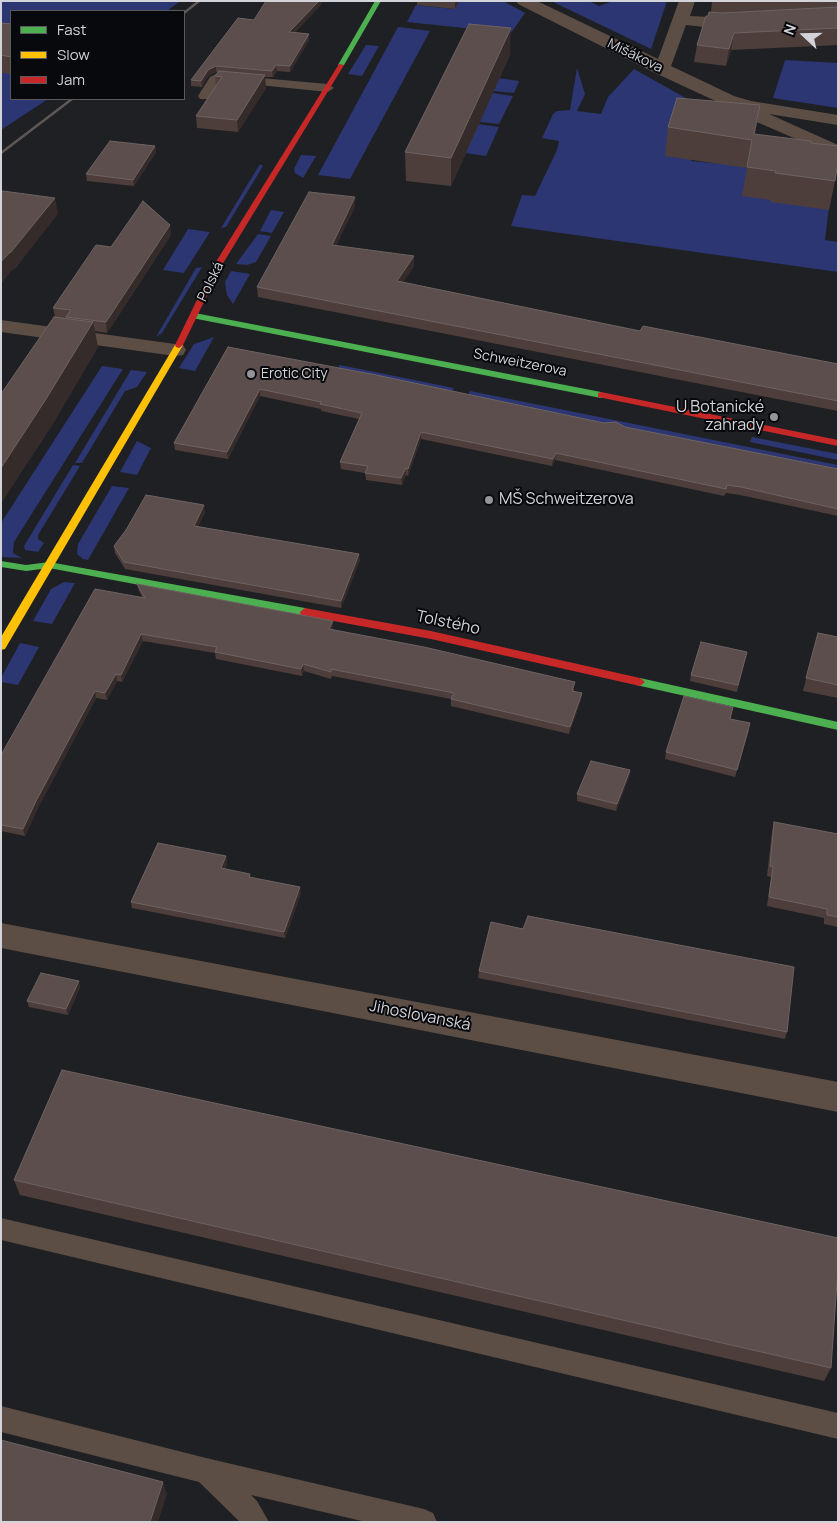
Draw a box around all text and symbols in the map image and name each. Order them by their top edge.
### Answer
legend [10,10,185,100]
north arrow [779,10,829,60]
text: Fast [57,19,86,40]
text: N [779,21,800,38]
street label: Mišákova [605,35,665,77]
text: Slow [57,44,90,65]
text: Jam [57,69,85,90]
street label: Polská [194,259,228,305]
street label: Schweitzerova [472,346,568,380]
place label: Erotic City [261,366,328,382]
marker: Erotic City [245,368,257,380]
place label: U Botanické zahrady [676,398,764,436]
marker: U Botanické zahrady [768,411,780,423]
place label: MŠ Schweitzerova [499,490,634,510]
marker: MŠ Schweitzerova [483,494,495,506]
street label: Tolstého [414,607,482,639]
street label: Jihoslovanská [368,997,472,1035]

